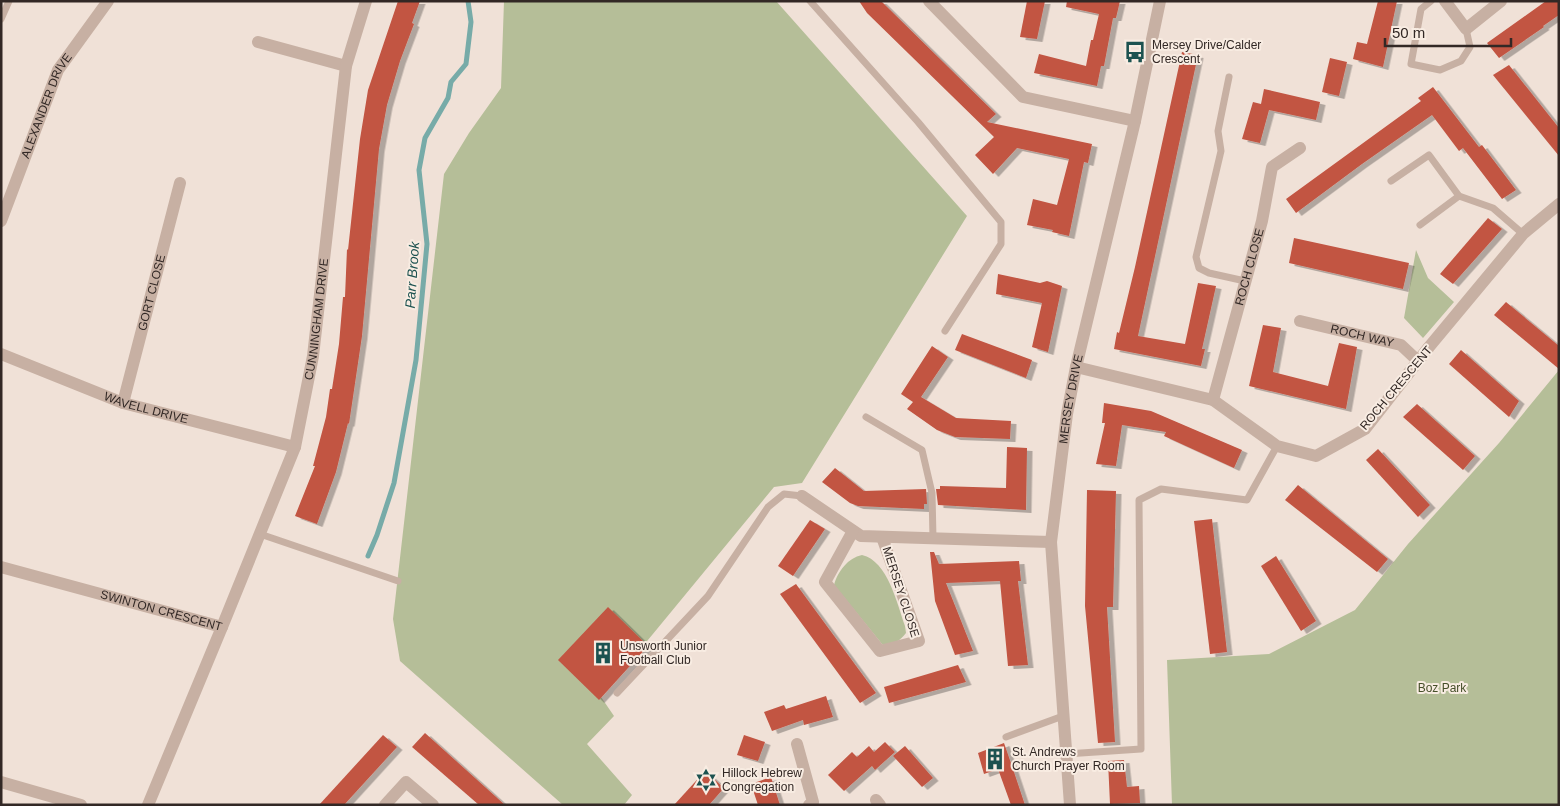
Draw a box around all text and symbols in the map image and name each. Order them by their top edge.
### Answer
scale bar [1385,15,1511,47]
text: 50 m [1392,24,1425,41]
place label: Mersey Drive/Calder Crescent [1152,38,1261,66]
bus stop icon: Mersey Drive/Calder Crescent [1122,39,1148,65]
street label: ALEXANDER DRIVE [18,50,75,160]
street label: ROCH CLOSE [1232,227,1267,307]
water label: Parr Brook [402,240,422,309]
street label: GORT CLOSE [135,253,168,332]
street label: CUNNINGHAM DRIVE [301,257,331,381]
street label: ROCH WAY [1329,322,1395,350]
street label: ROCH CRESCENT [1357,343,1435,433]
street label: MERSEY DRIVE [1056,353,1086,445]
street label: WAVELL DRIVE [102,389,190,426]
street label: MERSEY CLOSE [880,545,922,639]
street label: SWINTON CRESCENT [99,587,224,634]
place label: Unsworth Junior Football Club [620,639,707,667]
building icon: Unsworth Junior Football Club [590,640,616,666]
park label: Boz Park [1418,681,1467,695]
place label: St. Andrews Church Prayer Room [1012,745,1125,773]
building icon: St. Andrews Church Prayer Room [982,746,1008,772]
place label: Hillock Hebrew Congregation [722,766,802,794]
synagogue icon: Hillock Hebrew Congregation [693,767,719,793]

